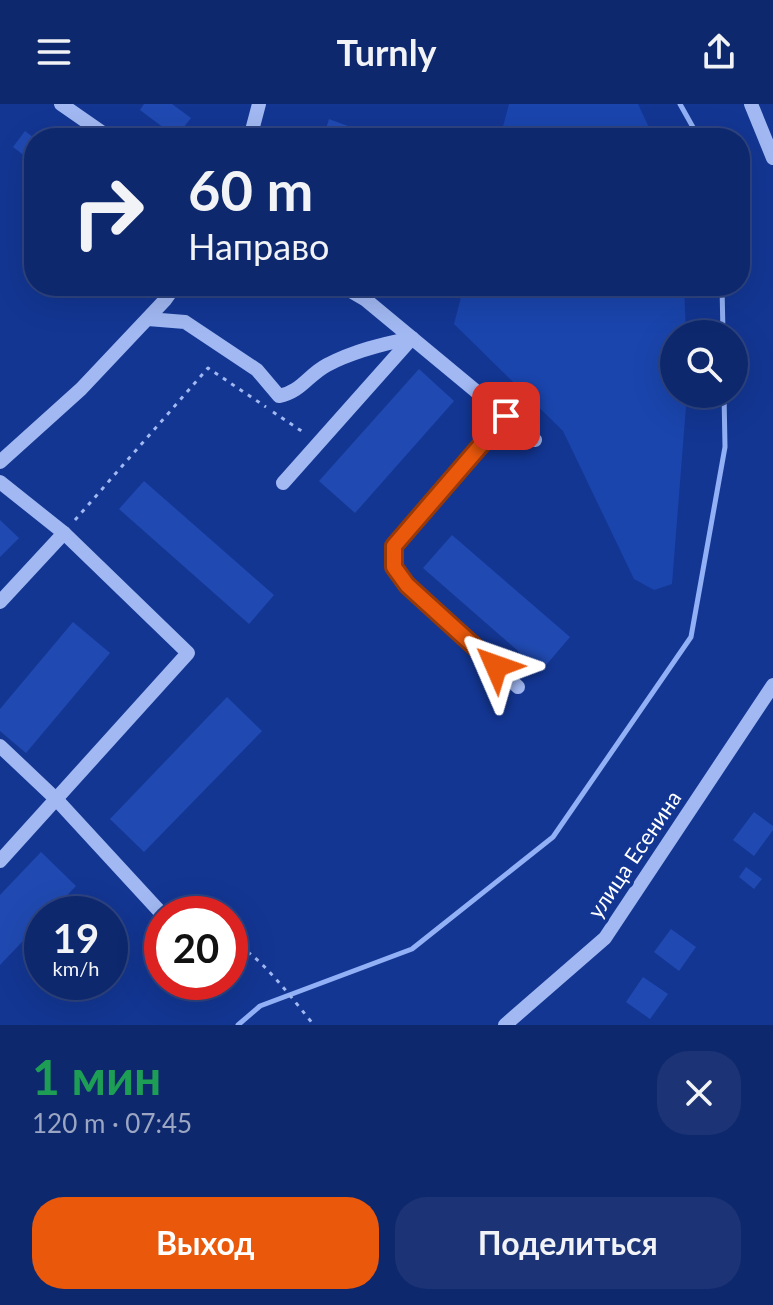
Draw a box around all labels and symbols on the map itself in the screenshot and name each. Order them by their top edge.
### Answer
pin [472,382,540,450]
position arrow [454,624,538,708]
street label: улица Есенина [581,785,687,923]
speed limit sign: 20 [144,896,248,1000]

